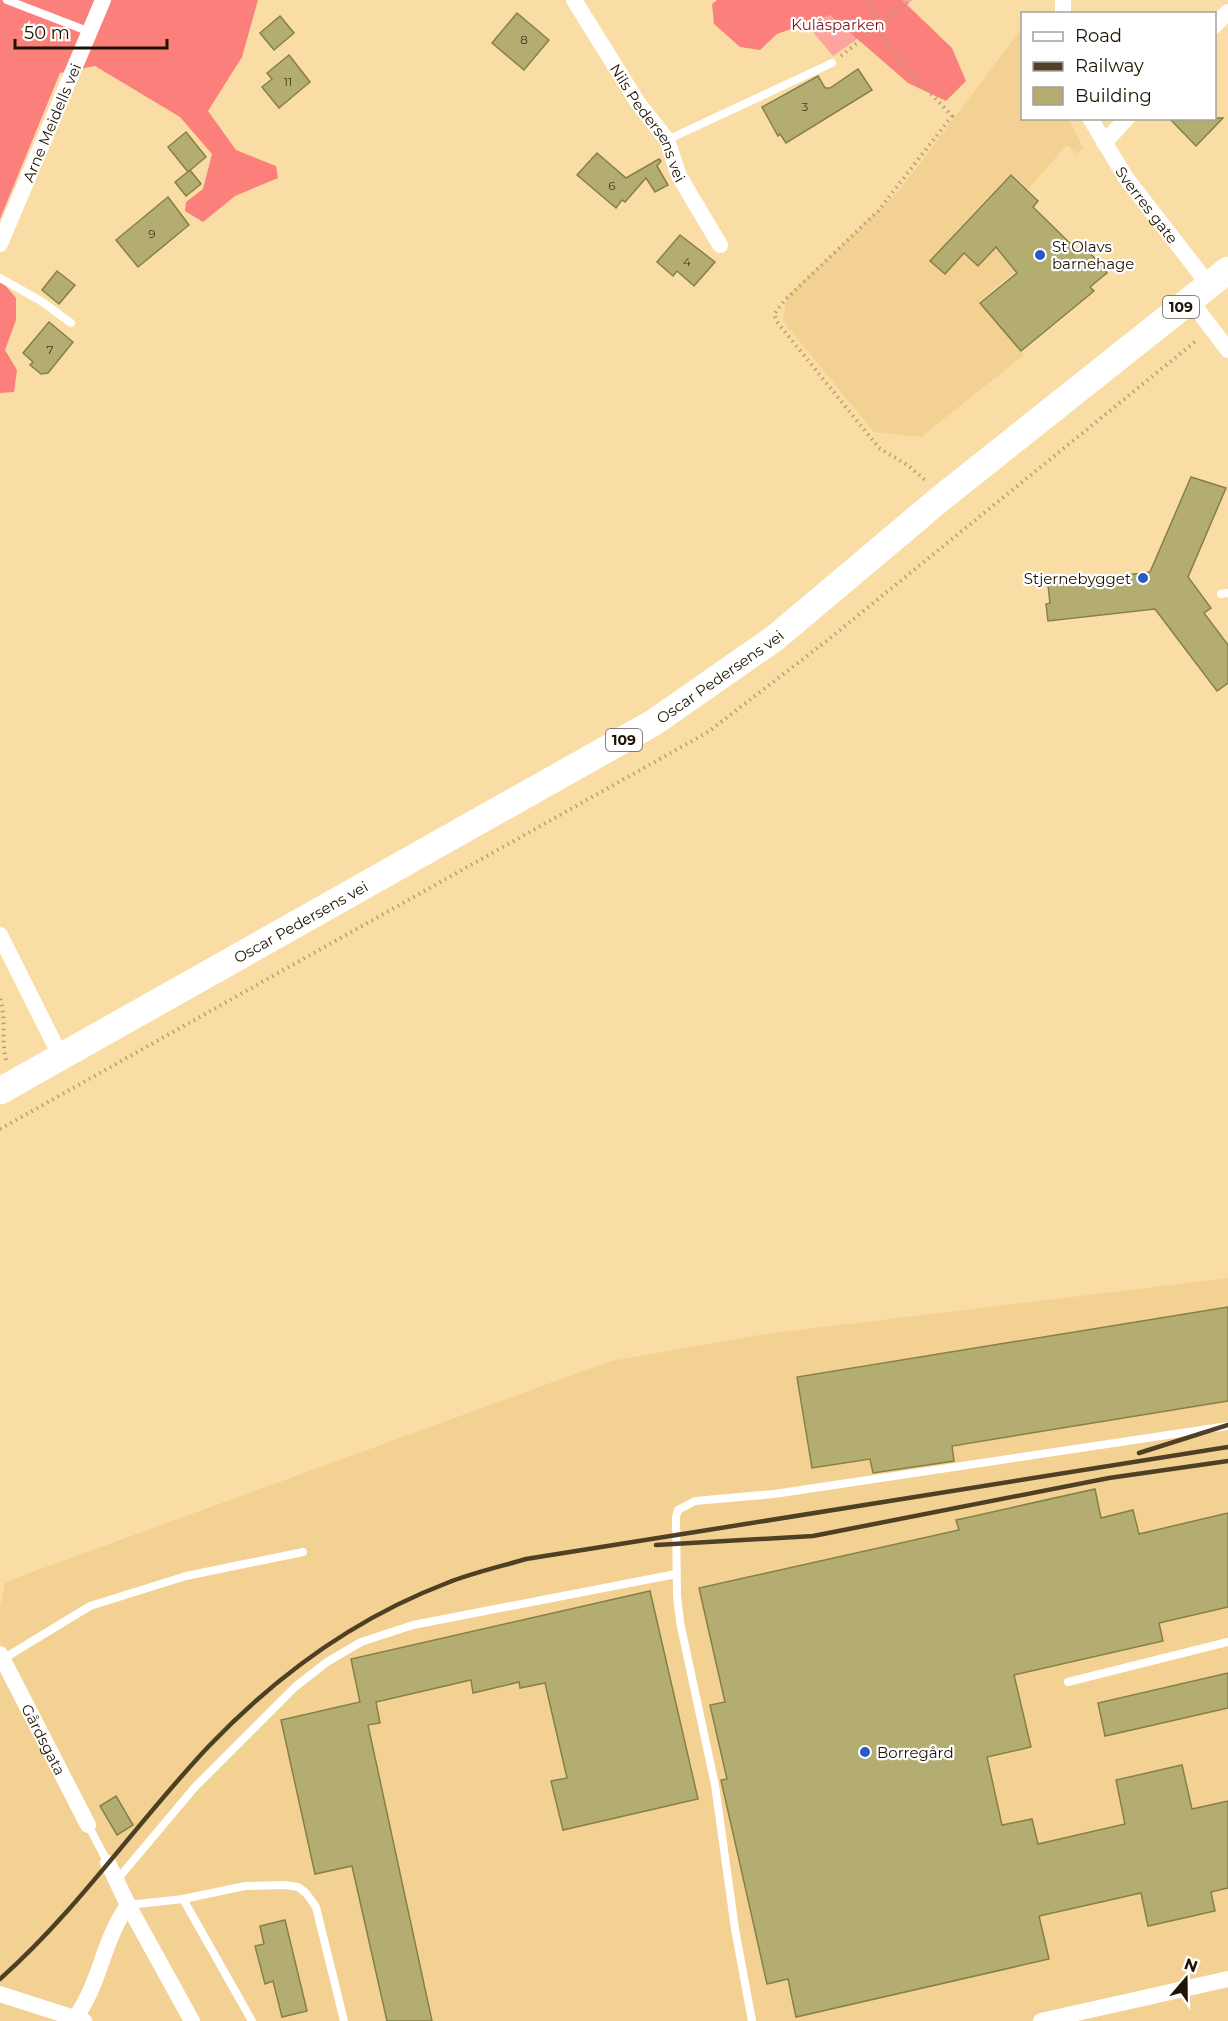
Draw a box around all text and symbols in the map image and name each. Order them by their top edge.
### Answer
scale bar [15,12,166,50]
legend [1021,12,1216,120]
park label: Kulåsparken [791,15,885,34]
text: 50 m [24,22,70,44]
text: Road [1075,25,1122,47]
house number: 8 [520,32,528,47]
text: Railway [1075,55,1144,77]
street label: Arne Meidells vei [18,60,85,185]
street label: Nils Pedersens vei [606,60,690,185]
house number: 11 [284,74,292,89]
text: Building [1075,85,1152,107]
house number: 3 [802,99,809,114]
street label: Sverres gate [1112,163,1183,247]
house number: 6 [608,178,616,193]
house number: 9 [148,226,156,241]
place label: St Olavs barnehage [1052,237,1134,273]
marker: St Olavs barnehage [1033,248,1047,262]
house number: 4 [683,254,691,269]
road number: 109 [1163,296,1199,318]
house number: 7 [46,342,54,357]
place label: Stjernebygget [1024,569,1131,588]
marker: Stjernebygget [1136,571,1150,585]
street label: Oscar Pedersens vei [653,625,787,727]
road number: 109 [606,729,642,751]
street label: Oscar Pedersens vei [230,876,371,967]
street label: Gårdsgata [18,1701,70,1778]
place label: Borregård [877,1743,954,1762]
marker: Borregård [858,1745,872,1759]
north arrow [1156,1949,1216,2009]
text: N [1182,1954,1200,1977]

